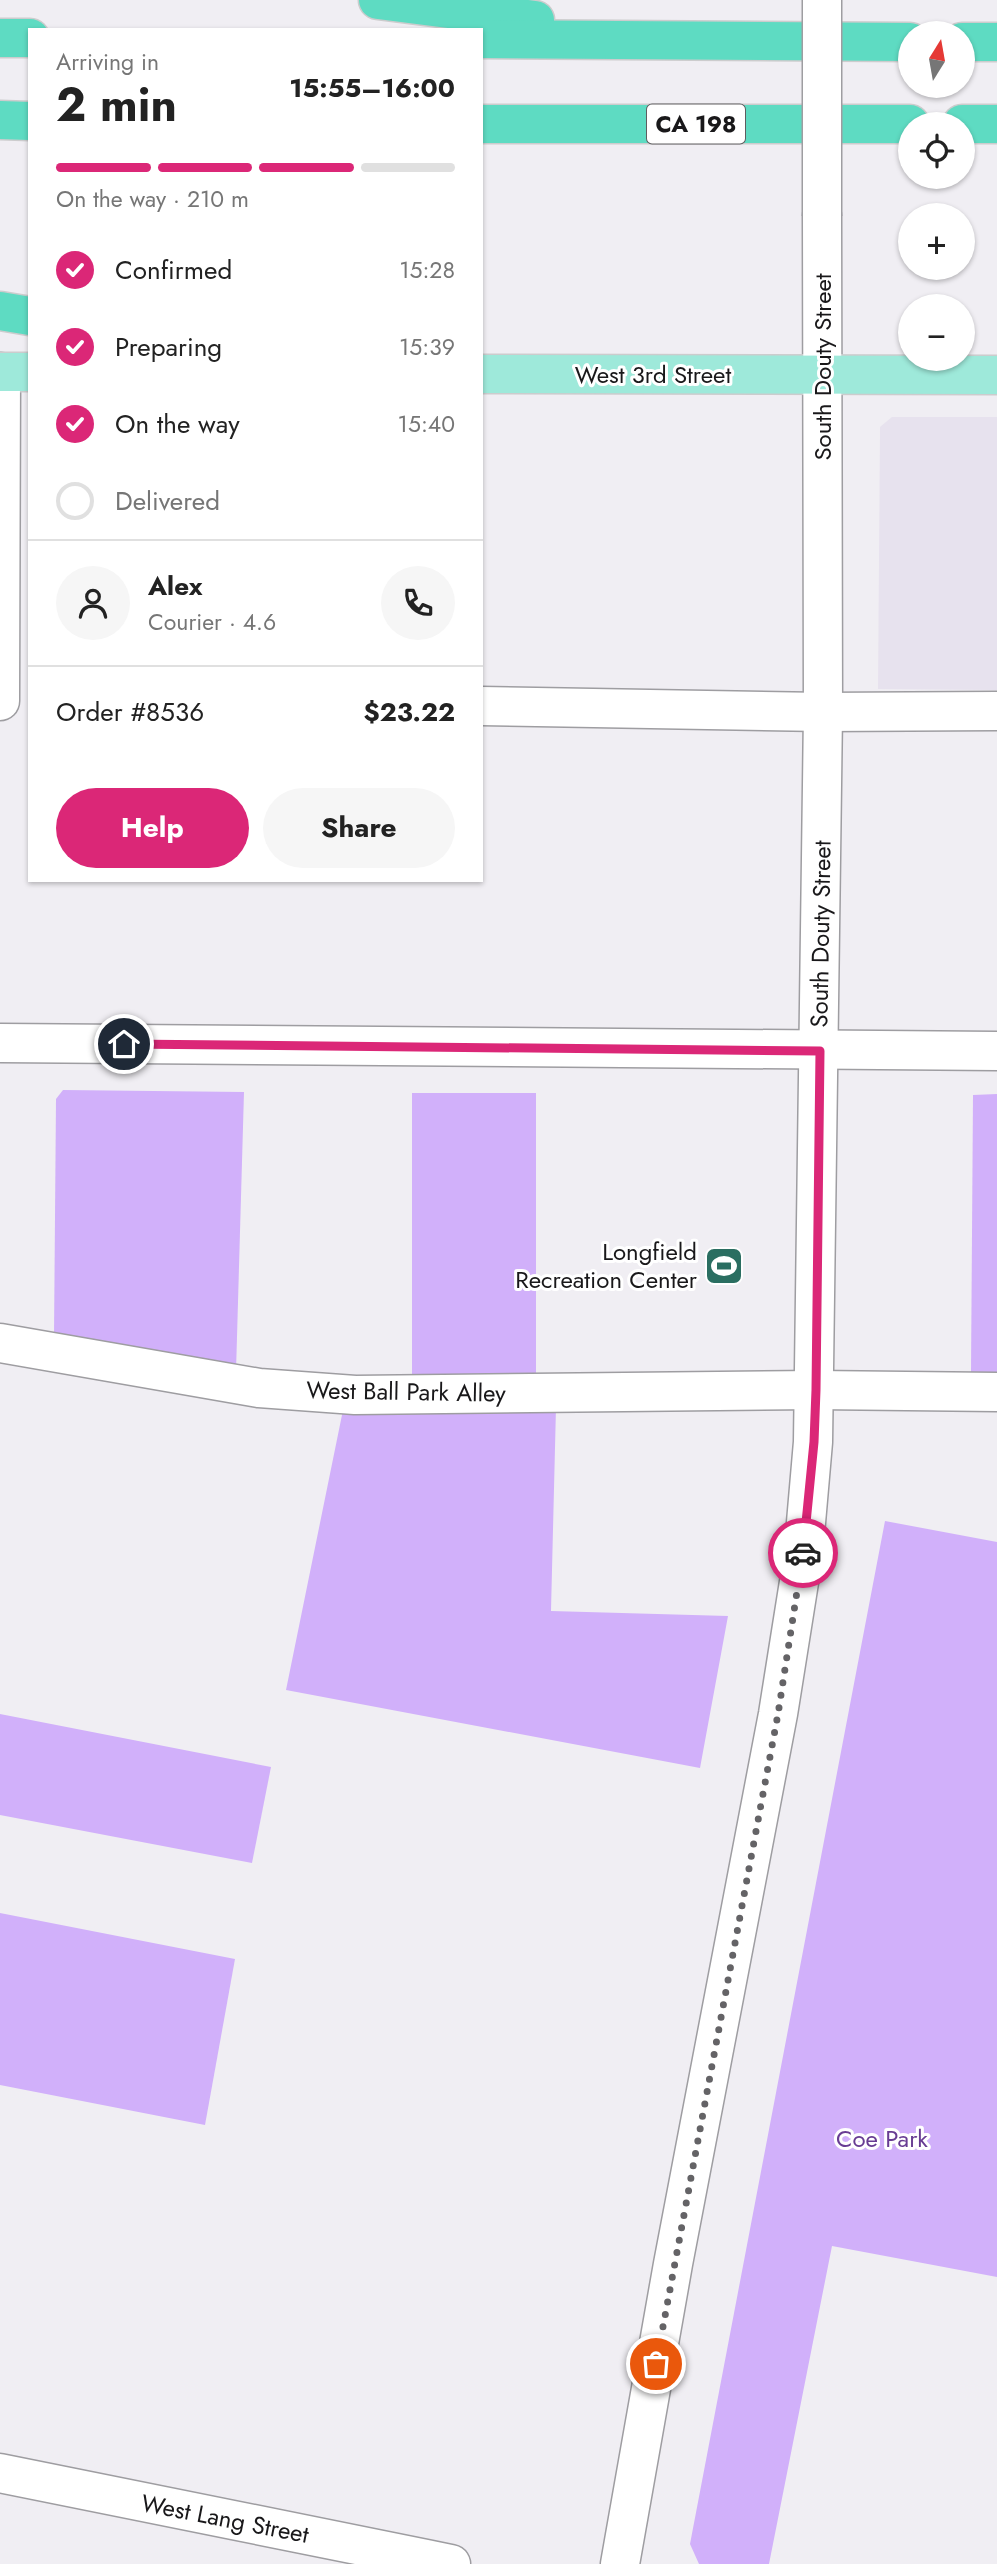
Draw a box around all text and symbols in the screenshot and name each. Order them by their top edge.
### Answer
north arrow [898,21,975,98]
map controls [898,21,975,371]
text: Arriving in [56,45,159,79]
text: 15:55–16:00 [289,69,455,107]
text: 2 min [56,72,177,138]
road number: CA 198 [647,105,745,144]
button: locate [898,112,975,189]
text: On the way · 210 m [56,182,249,216]
button: + [898,203,975,280]
icon: check [56,251,94,289]
text: Confirmed [115,251,232,289]
text: 15:28 [399,253,455,287]
street label: South Douty Street [805,273,840,461]
button: − [898,294,975,371]
icon: check [56,328,94,366]
text: Preparing [115,328,222,366]
text: 15:39 [399,330,455,364]
street label: West 3rd Street [575,357,731,392]
icon: check [56,405,94,443]
text: On the way [115,405,240,443]
text: 15:40 [398,407,455,441]
text: Delivered [115,482,220,520]
button: person [56,566,130,640]
button: phone [381,566,455,640]
text: Alex [148,567,202,605]
text: Courier · 4.6 [148,605,276,639]
text: Order #8536 [56,693,204,731]
text: $23.22 [364,693,455,731]
button: Help [56,788,249,868]
button: Share [263,788,455,868]
street label: South Douty Street [801,840,840,1028]
pin [94,1014,154,1074]
icon: home [105,1025,143,1063]
place label: Longfield Recreation Center [515,1234,698,1297]
sports icon: Longfield Recreation Center [703,1245,745,1287]
street label: West Ball Park Alley [306,1372,506,1411]
courier [768,1518,838,1588]
icon: car [784,1534,822,1572]
park label: Coe Park [836,2121,928,2156]
pin [626,2334,686,2394]
icon: bag [637,2345,675,2383]
street label: West Lang Street [138,2485,312,2552]

